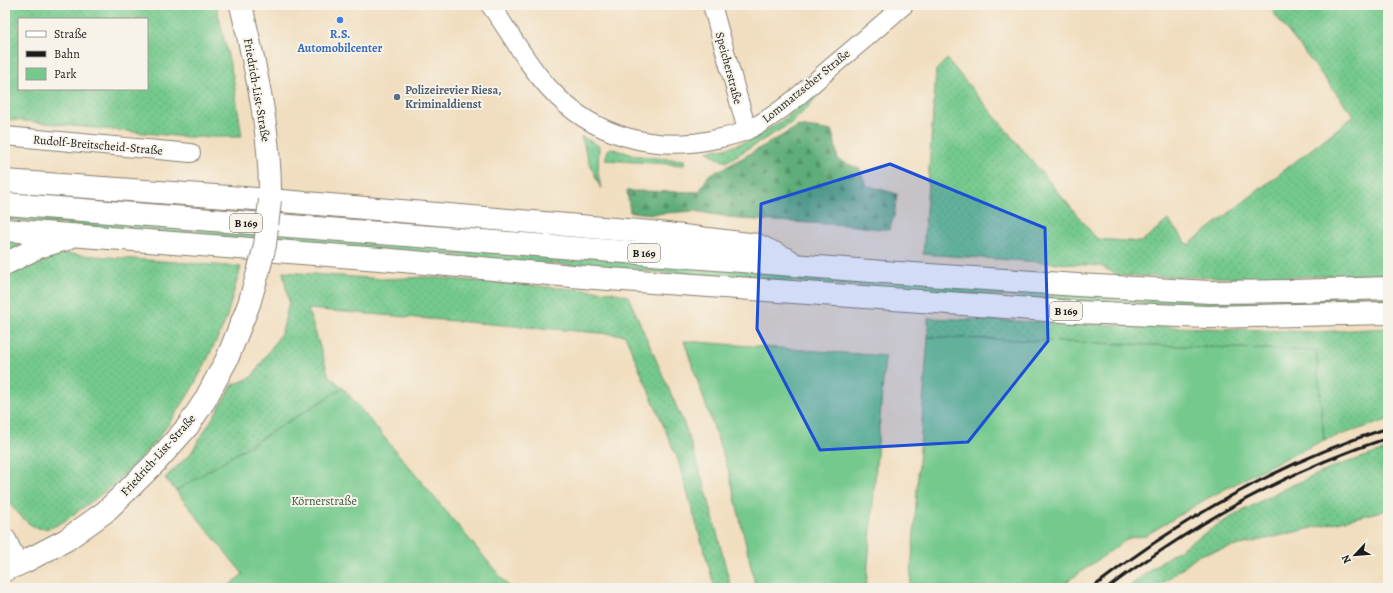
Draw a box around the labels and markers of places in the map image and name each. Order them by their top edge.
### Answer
marker: R.S. Automobilcenter [335,15,345,25]
place label: R.S. Automobilcenter [297,26,382,56]
place label: Polizeirevier Riesa, Kriminaldienst [405,82,502,112]
marker: Polizeirevier Riesa, Kriminaldienst [392,92,402,102]

